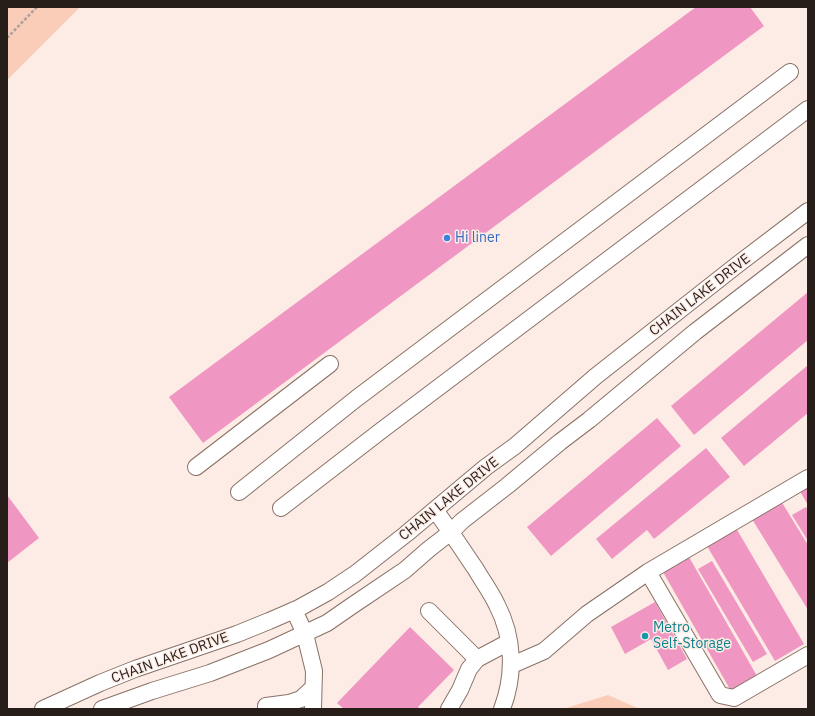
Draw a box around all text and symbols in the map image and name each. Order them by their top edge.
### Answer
place label: Hi liner [455,230,500,246]
marker: Hi liner [442,233,452,243]
street label: CHAIN LAKE DRIVE [646,250,754,340]
street label: CHAIN LAKE DRIVE [396,454,502,544]
place label: Metro Self-Storage [653,620,731,652]
street label: CHAIN LAKE DRIVE [109,629,231,687]
marker: Metro Self-Storage [640,631,650,641]

